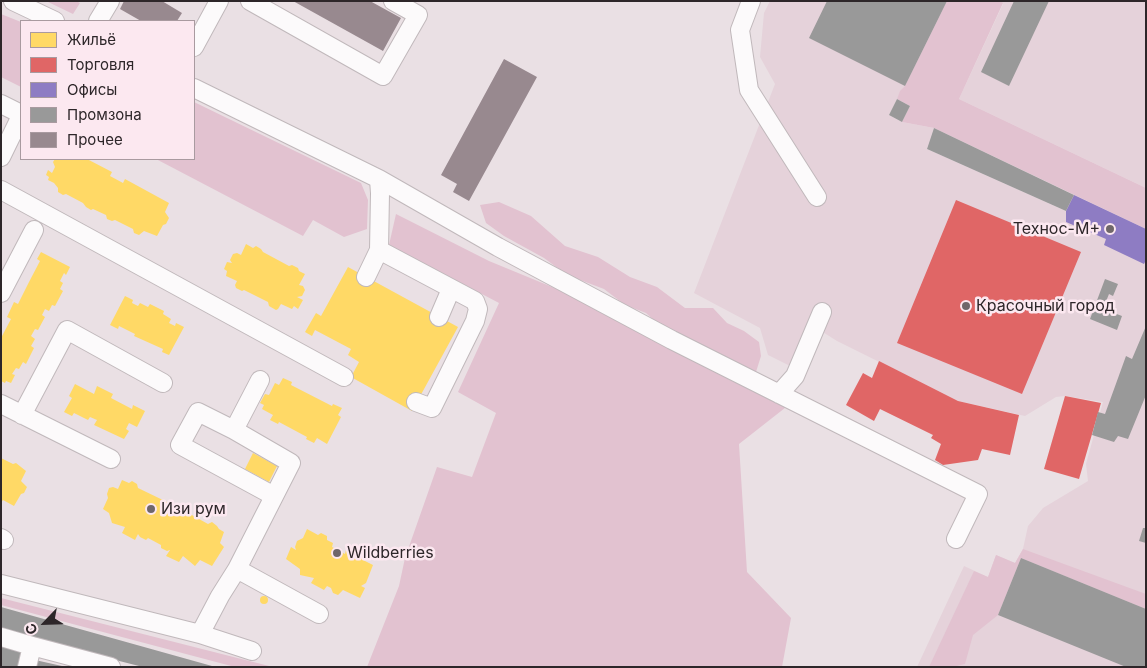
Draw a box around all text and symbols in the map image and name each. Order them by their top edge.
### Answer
legend [20,20,195,160]
text: Жильё [67,30,116,49]
text: Торговля [67,55,134,74]
text: Офисы [67,80,117,99]
text: Промзона [67,105,142,124]
text: Прочее [67,130,123,149]
place label: Технос-М+ [1013,219,1100,239]
marker: Технос-М+ [1104,223,1116,235]
place label: Красочный город [976,296,1115,316]
marker: Красочный город [960,300,972,312]
place label: Изи рум [161,499,226,519]
marker: Изи рум [145,503,157,515]
place label: Wildberries [347,543,434,563]
marker: Wildberries [331,547,343,559]
north arrow [20,598,70,648]
text: С [21,621,41,638]

